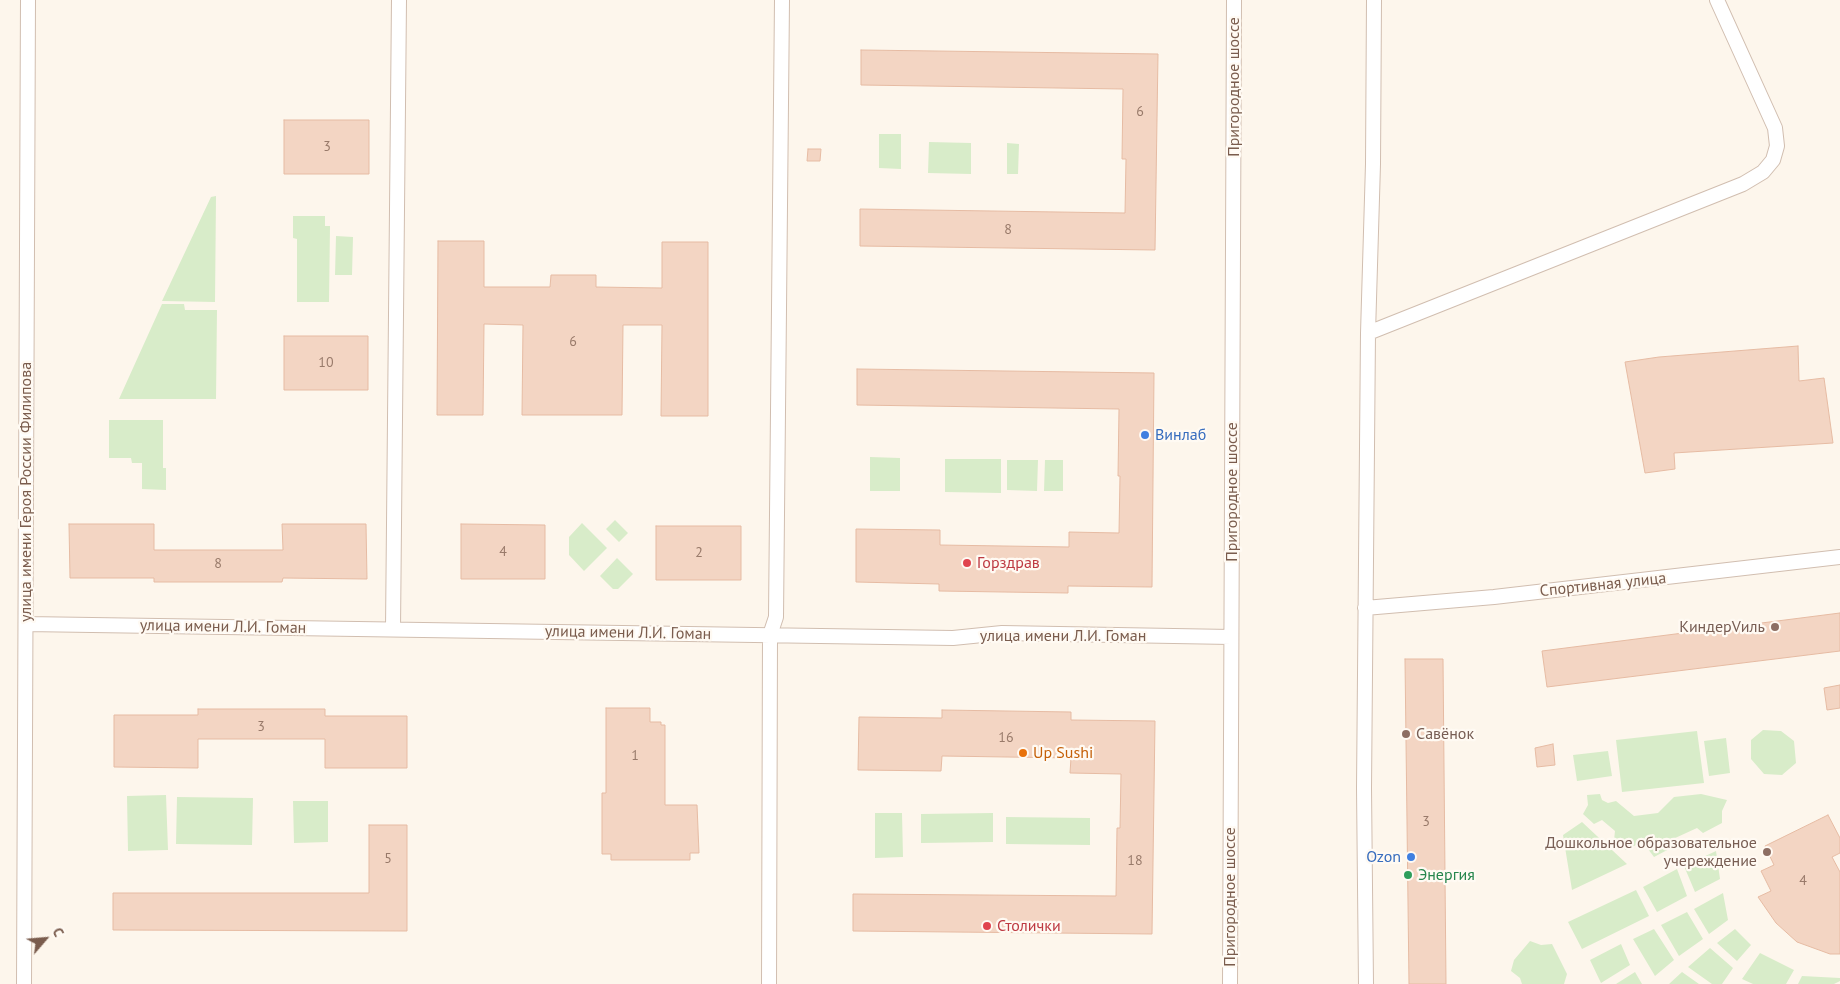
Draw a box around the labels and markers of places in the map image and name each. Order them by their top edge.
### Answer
place label: Винлаб [1155,425,1206,445]
marker: Винлаб [1139,429,1151,441]
place label: Горздрав [977,553,1040,573]
marker: Горздрав [961,557,973,569]
place label: КиндерVиль [1679,617,1765,637]
marker: КиндерVиль [1769,621,1781,633]
place label: Савёнок [1416,724,1474,744]
marker: Савёнок [1400,728,1412,740]
place label: Up Sushi [1033,743,1093,763]
marker: Up Sushi [1017,747,1029,759]
place label: Дошкольное образовательное учереждение [1545,833,1757,871]
marker: Дошкольное образовательное учереждение [1761,846,1773,858]
place label: Ozon [1366,847,1401,867]
marker: Ozon [1405,851,1417,863]
place label: Энергия [1418,865,1475,885]
marker: Энергия [1402,869,1414,881]
place label: Столички [997,916,1061,936]
marker: Столички [981,920,993,932]

